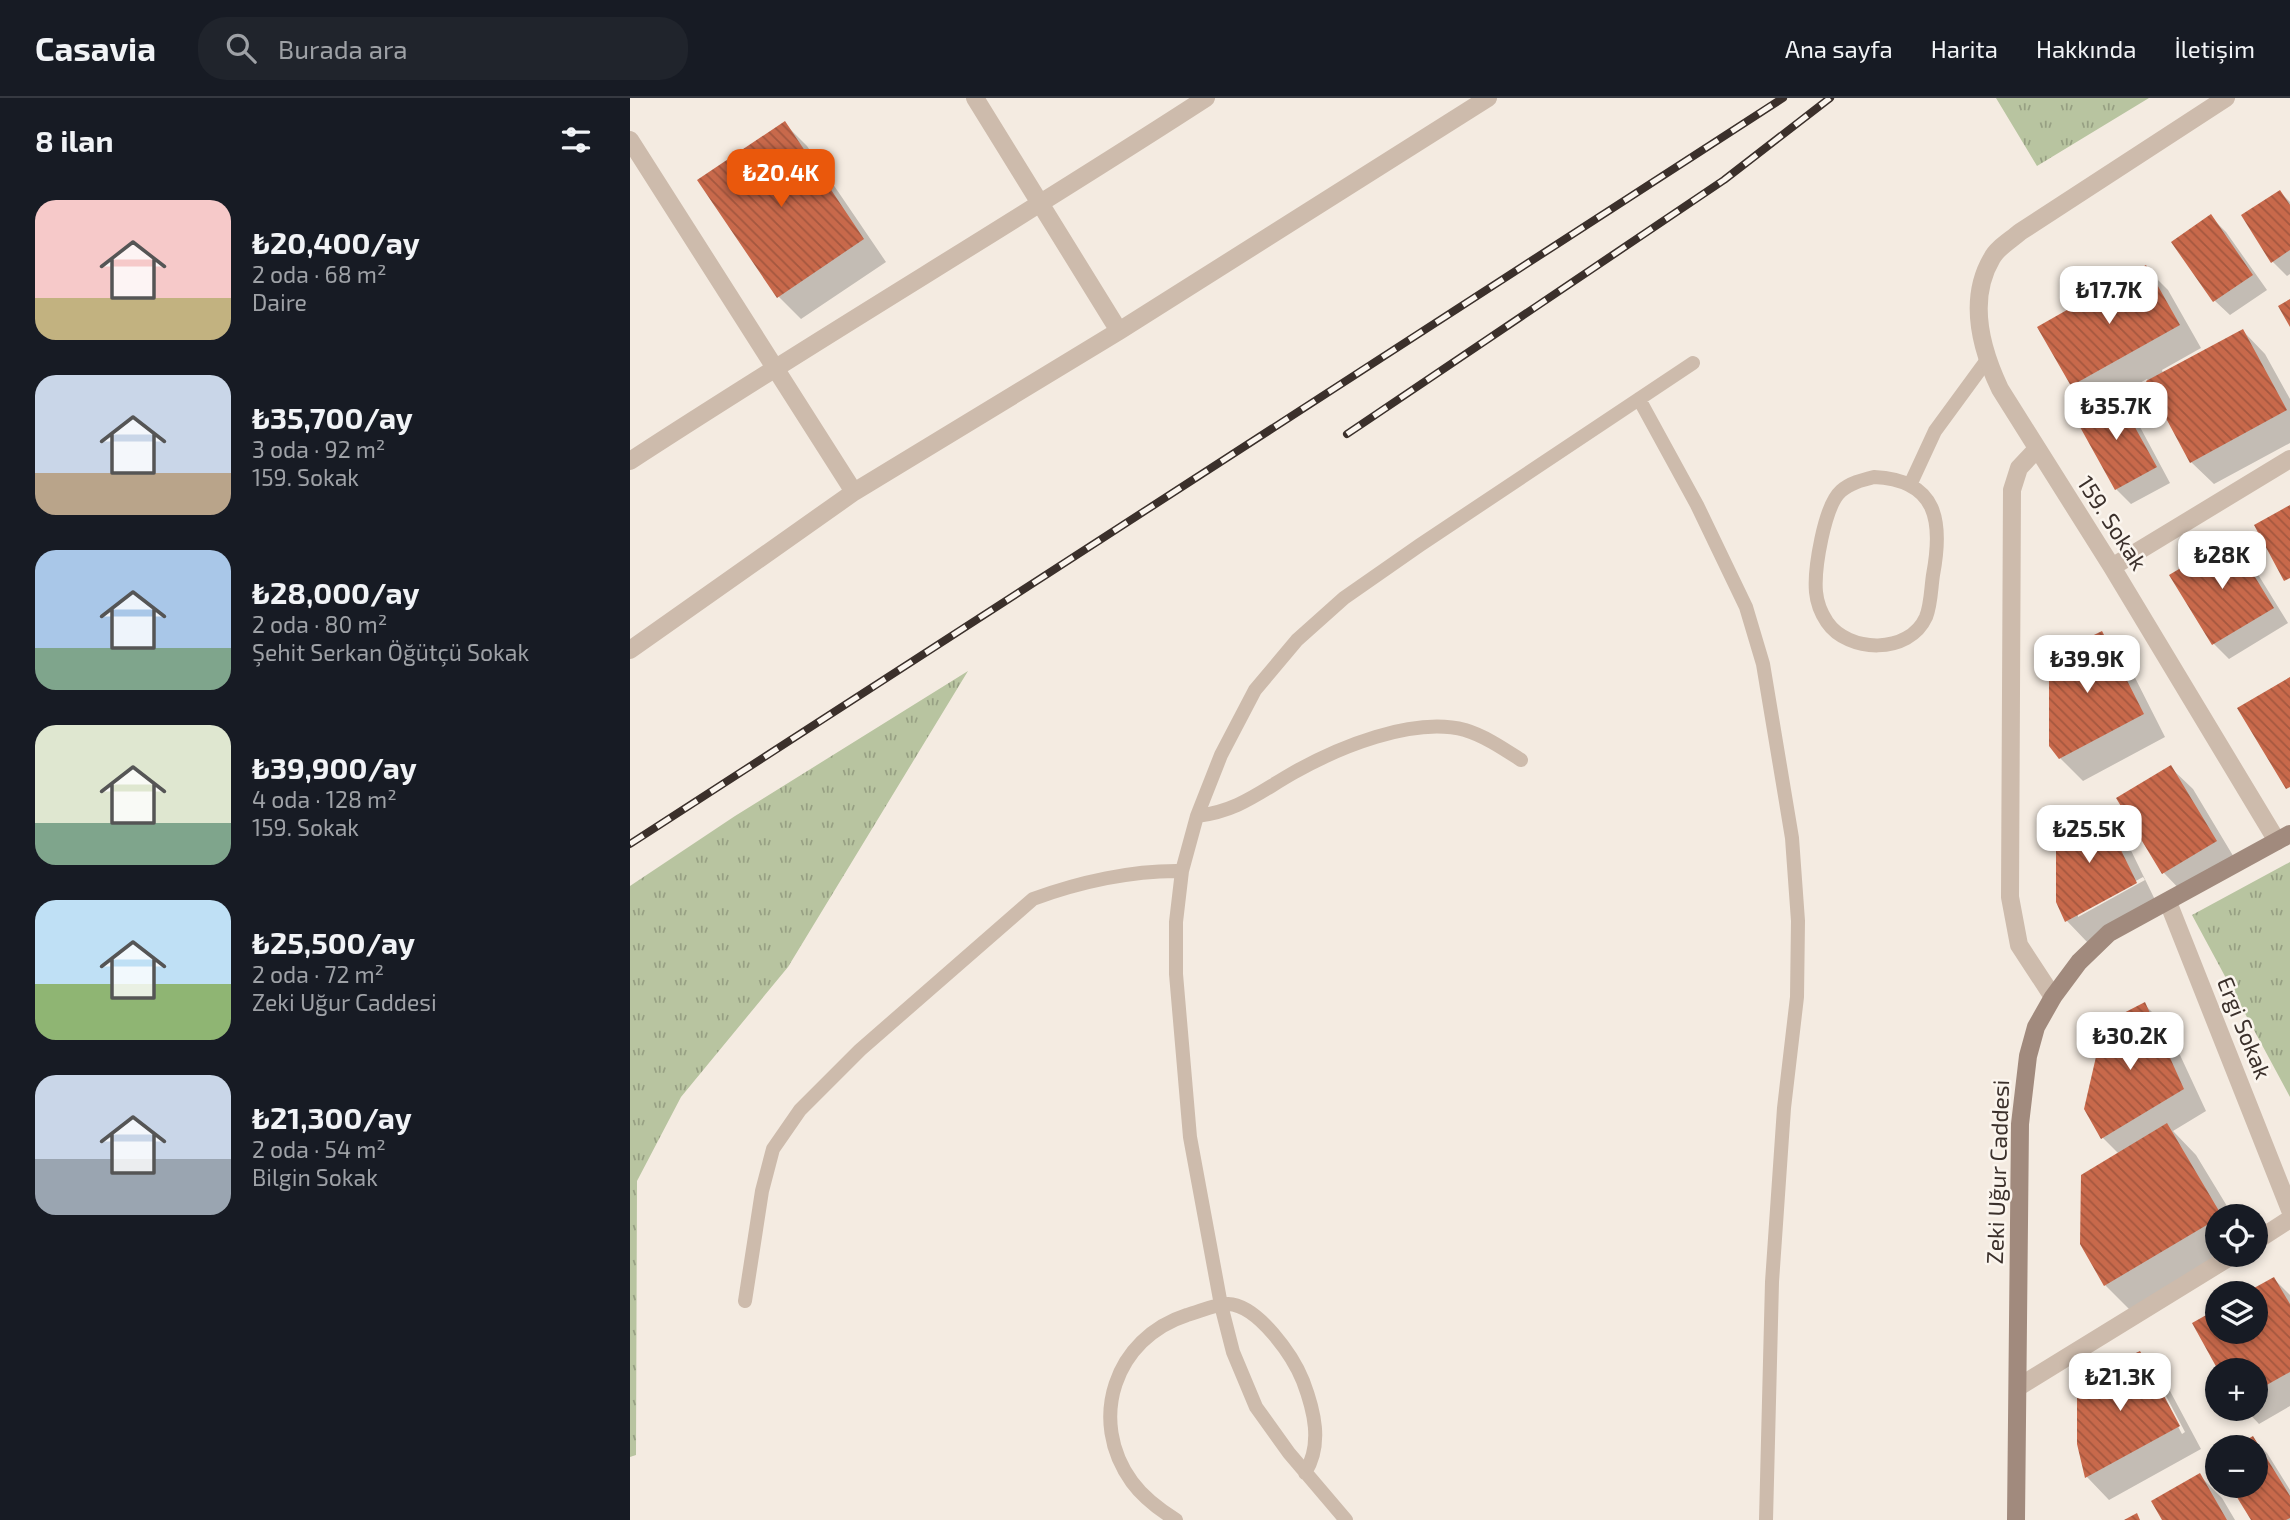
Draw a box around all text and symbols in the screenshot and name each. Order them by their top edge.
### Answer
search box [198,17,688,80]
text: Casavia [35,28,156,68]
icon: search [222,29,260,67]
text: Burada ara [278,33,408,64]
text: Ana sayfa [1785,34,1893,63]
text: Harita [1931,34,1998,63]
text: Hakkında [2036,34,2136,63]
text: İletişim [2174,34,2255,63]
icon: filters [557,121,595,159]
text: 8 ilan [35,122,113,158]
pin: ₺20.4K [724,150,838,209]
text: ₺20.4K [743,158,819,186]
text: ₺20,400/ay [252,224,420,260]
icon: home [91,228,175,312]
text: 2 oda · 68 m² [252,260,387,288]
pin: ₺17.7K [2052,266,2166,326]
text: ₺17.7K [2076,275,2142,303]
text: Daire [252,288,307,316]
pin: ₺35.7K [2059,382,2173,442]
text: ₺35.7K [2080,391,2152,419]
text: ₺35,700/ay [252,399,413,435]
icon: home [91,403,175,487]
text: 3 oda · 92 m² [252,435,385,463]
text: 159. Sokak [252,463,359,491]
street label: 159. Sokak [2072,470,2154,575]
pin: ₺28K [2181,532,2263,591]
text: ₺28K [2194,540,2250,568]
text: ₺28,000/ay [252,574,419,610]
icon: home [91,578,175,662]
text: 2 oda · 80 m² [252,610,387,638]
pin: ₺39.9K [2030,636,2144,695]
text: Şehit Serkan Öğütçü Sokak [252,638,529,666]
text: ₺39.9K [2050,644,2124,672]
text: ₺39,900/ay [252,749,417,785]
icon: home [91,753,175,837]
text: 4 oda · 128 m² [252,785,397,813]
pin: ₺25.5K [2032,806,2146,865]
text: 159. Sokak [252,813,359,841]
text: ₺25.5K [2053,814,2125,842]
text: ₺25,500/ay [252,924,415,960]
icon: home [91,928,175,1012]
text: 2 oda · 72 m² [252,960,384,988]
street label: Ergi Sokak [2212,972,2278,1083]
text: Zeki Uğur Caddesi [252,988,437,1016]
pin: ₺30.2K [2073,1012,2187,1072]
text: ₺30.2K [2093,1021,2167,1049]
street label: Zeki Uğur Caddesi [1980,1079,2014,1265]
text: ₺21,300/ay [252,1099,412,1135]
icon: home [91,1103,175,1187]
text: 2 oda · 54 m² [252,1135,386,1163]
text: Bilgin Sokak [252,1163,378,1191]
map controls [2205,1204,2268,1498]
button: locate [2205,1204,2268,1267]
button: layers [2205,1281,2268,1344]
pin: ₺21.3K [2063,1354,2177,1413]
button: + [2205,1358,2268,1421]
text: ₺21.3K [2085,1362,2155,1390]
button: − [2205,1435,2268,1498]

